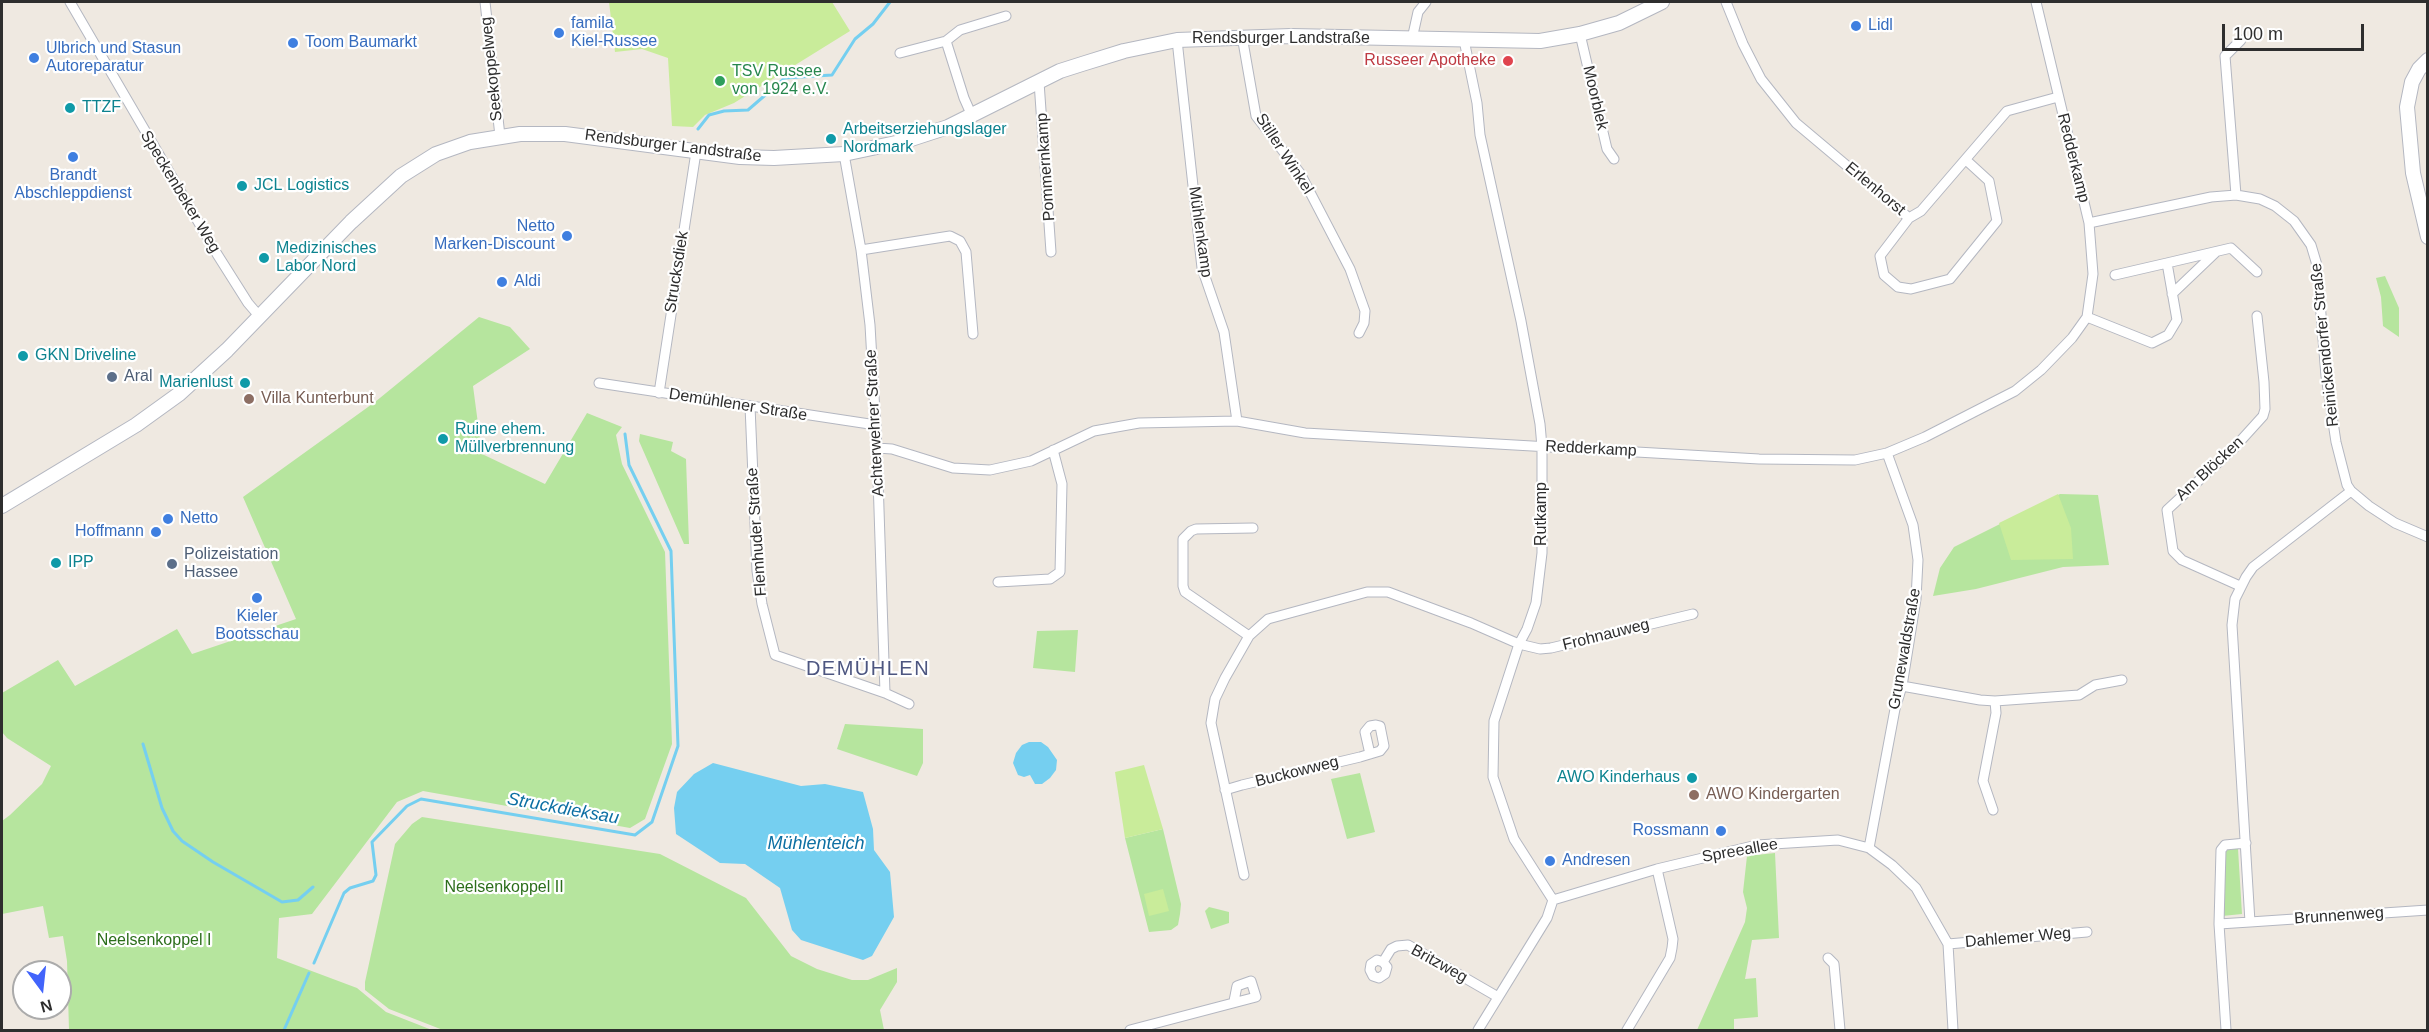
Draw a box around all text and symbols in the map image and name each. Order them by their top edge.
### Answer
scale bar [2225,12,2368,50]
place label: famila Kiel-Russee [571,14,657,52]
street label: Seekoppelweg [477,16,507,122]
place label: Lidl [1868,16,1893,36]
marker: Lidl [1849,19,1863,33]
text: 100 m [2233,24,2283,44]
marker: famila Kiel-Russee [552,26,566,40]
street label: Rendsburger Landstraße [1192,29,1370,49]
place label: Toom Baumarkt [305,33,417,53]
marker: Toom Baumarkt [286,36,300,50]
place label: Ulbrich und Stasun Autoreparatur [46,39,181,77]
marker: Ulbrich und Stasun Autoreparatur [27,51,41,65]
place label: Russeer Apotheke [1364,51,1496,71]
marker: Russeer Apotheke [1501,54,1515,68]
place label: TSV Russee von 1924 e.V. [732,62,829,100]
street label: Moorblek [1578,64,1612,132]
marker: TSV Russee von 1924 e.V. [713,74,727,88]
place label: TTZF [82,98,121,118]
marker: TTZF [63,101,77,115]
street label: Stiller Winkel [1251,110,1317,198]
street label: Redderkamp [2053,111,2093,205]
street label: Pommernkamp [1033,112,1059,222]
place label: Arbeitserziehungslager Nordmark [843,120,1007,158]
street label: Rendsburger Landstraße [584,126,762,166]
street label: Speckenbeker Weg [136,127,224,257]
marker: Arbeitserziehungslager Nordmark [824,132,838,146]
marker: Brandt Abschleppdienst [66,150,80,164]
street label: Erlenhorst [1841,158,1909,220]
place label: Brandt Abschleppdienst [14,166,132,204]
place label: JCL Logistics [254,176,349,196]
marker: JCL Logistics [235,179,249,193]
street label: Mühlenkamp [1184,185,1216,279]
place label: Netto Marken-Discount [434,217,555,255]
marker: Netto Marken-Discount [560,229,574,243]
street label: Strucksdiek [661,230,693,314]
place label: Medizinisches Labor Nord [276,239,376,277]
marker: Medizinisches Labor Nord [257,251,271,265]
street label: Reinickendorfer Straße [2307,262,2343,428]
place label: Aldi [514,272,541,292]
marker: Aldi [495,275,509,289]
place label: GKN Driveline [35,346,136,366]
marker: GKN Driveline [16,349,30,363]
street label: Achterwehrer Straße [862,349,888,497]
place label: Aral [124,367,152,387]
marker: Aral [105,370,119,384]
place label: Marienlust [159,373,233,393]
marker: Marienlust [238,376,252,390]
street label: Demühlener Straße [668,385,808,425]
place label: Villa Kunterbunt [261,389,374,409]
marker: Villa Kunterbunt [242,392,256,406]
place label: Ruine ehem. Müllverbrennung [455,420,574,458]
marker: Ruine ehem. Müllverbrennung [436,432,450,446]
street label: Am Blöcken [2172,433,2248,505]
street label: Redderkamp [1545,437,1637,461]
street label: Flemhuder Straße [743,467,771,597]
street label: Rutkamp [1532,482,1552,546]
place label: Netto [180,509,218,529]
marker: Netto [161,512,175,526]
place label: Hoffmann [75,522,144,542]
marker: Hoffmann [149,525,163,539]
place label: Polizeistation Hassee [184,545,278,583]
place label: IPP [68,553,94,573]
marker: IPP [49,556,63,570]
marker: Polizeistation Hassee [165,557,179,571]
street label: Grunewaldstraße [1885,587,1925,711]
marker: Kieler Bootsschau [250,591,264,605]
place label: Kieler Bootsschau [215,607,299,645]
street label: Frohnauweg [1561,615,1651,655]
district label: DEMÜHLEN [806,657,930,681]
street label: Buckowweg [1253,752,1341,792]
place label: AWO Kinderhaus [1557,768,1680,788]
marker: AWO Kinderhaus [1685,771,1699,785]
place label: AWO Kindergarten [1706,785,1840,805]
marker: AWO Kindergarten [1687,788,1701,802]
water label: Struckdieksau [505,789,621,829]
place label: Rossmann [1633,821,1709,841]
marker: Rossmann [1714,824,1728,838]
water label: Mühlenteich [767,833,865,855]
street label: Spreeallee [1701,835,1779,867]
place label: Andresen [1562,851,1630,871]
marker: Andresen [1543,854,1557,868]
park label: Neelsenkoppel II [444,878,564,898]
street label: Brunnenweg [2294,903,2384,929]
street label: Dahlemer Weg [1964,924,2072,952]
park label: Neelsenkoppel I [97,931,211,951]
street label: Britzweg [1408,941,1470,987]
north arrow [12,960,72,1020]
text: N [38,996,54,1016]

